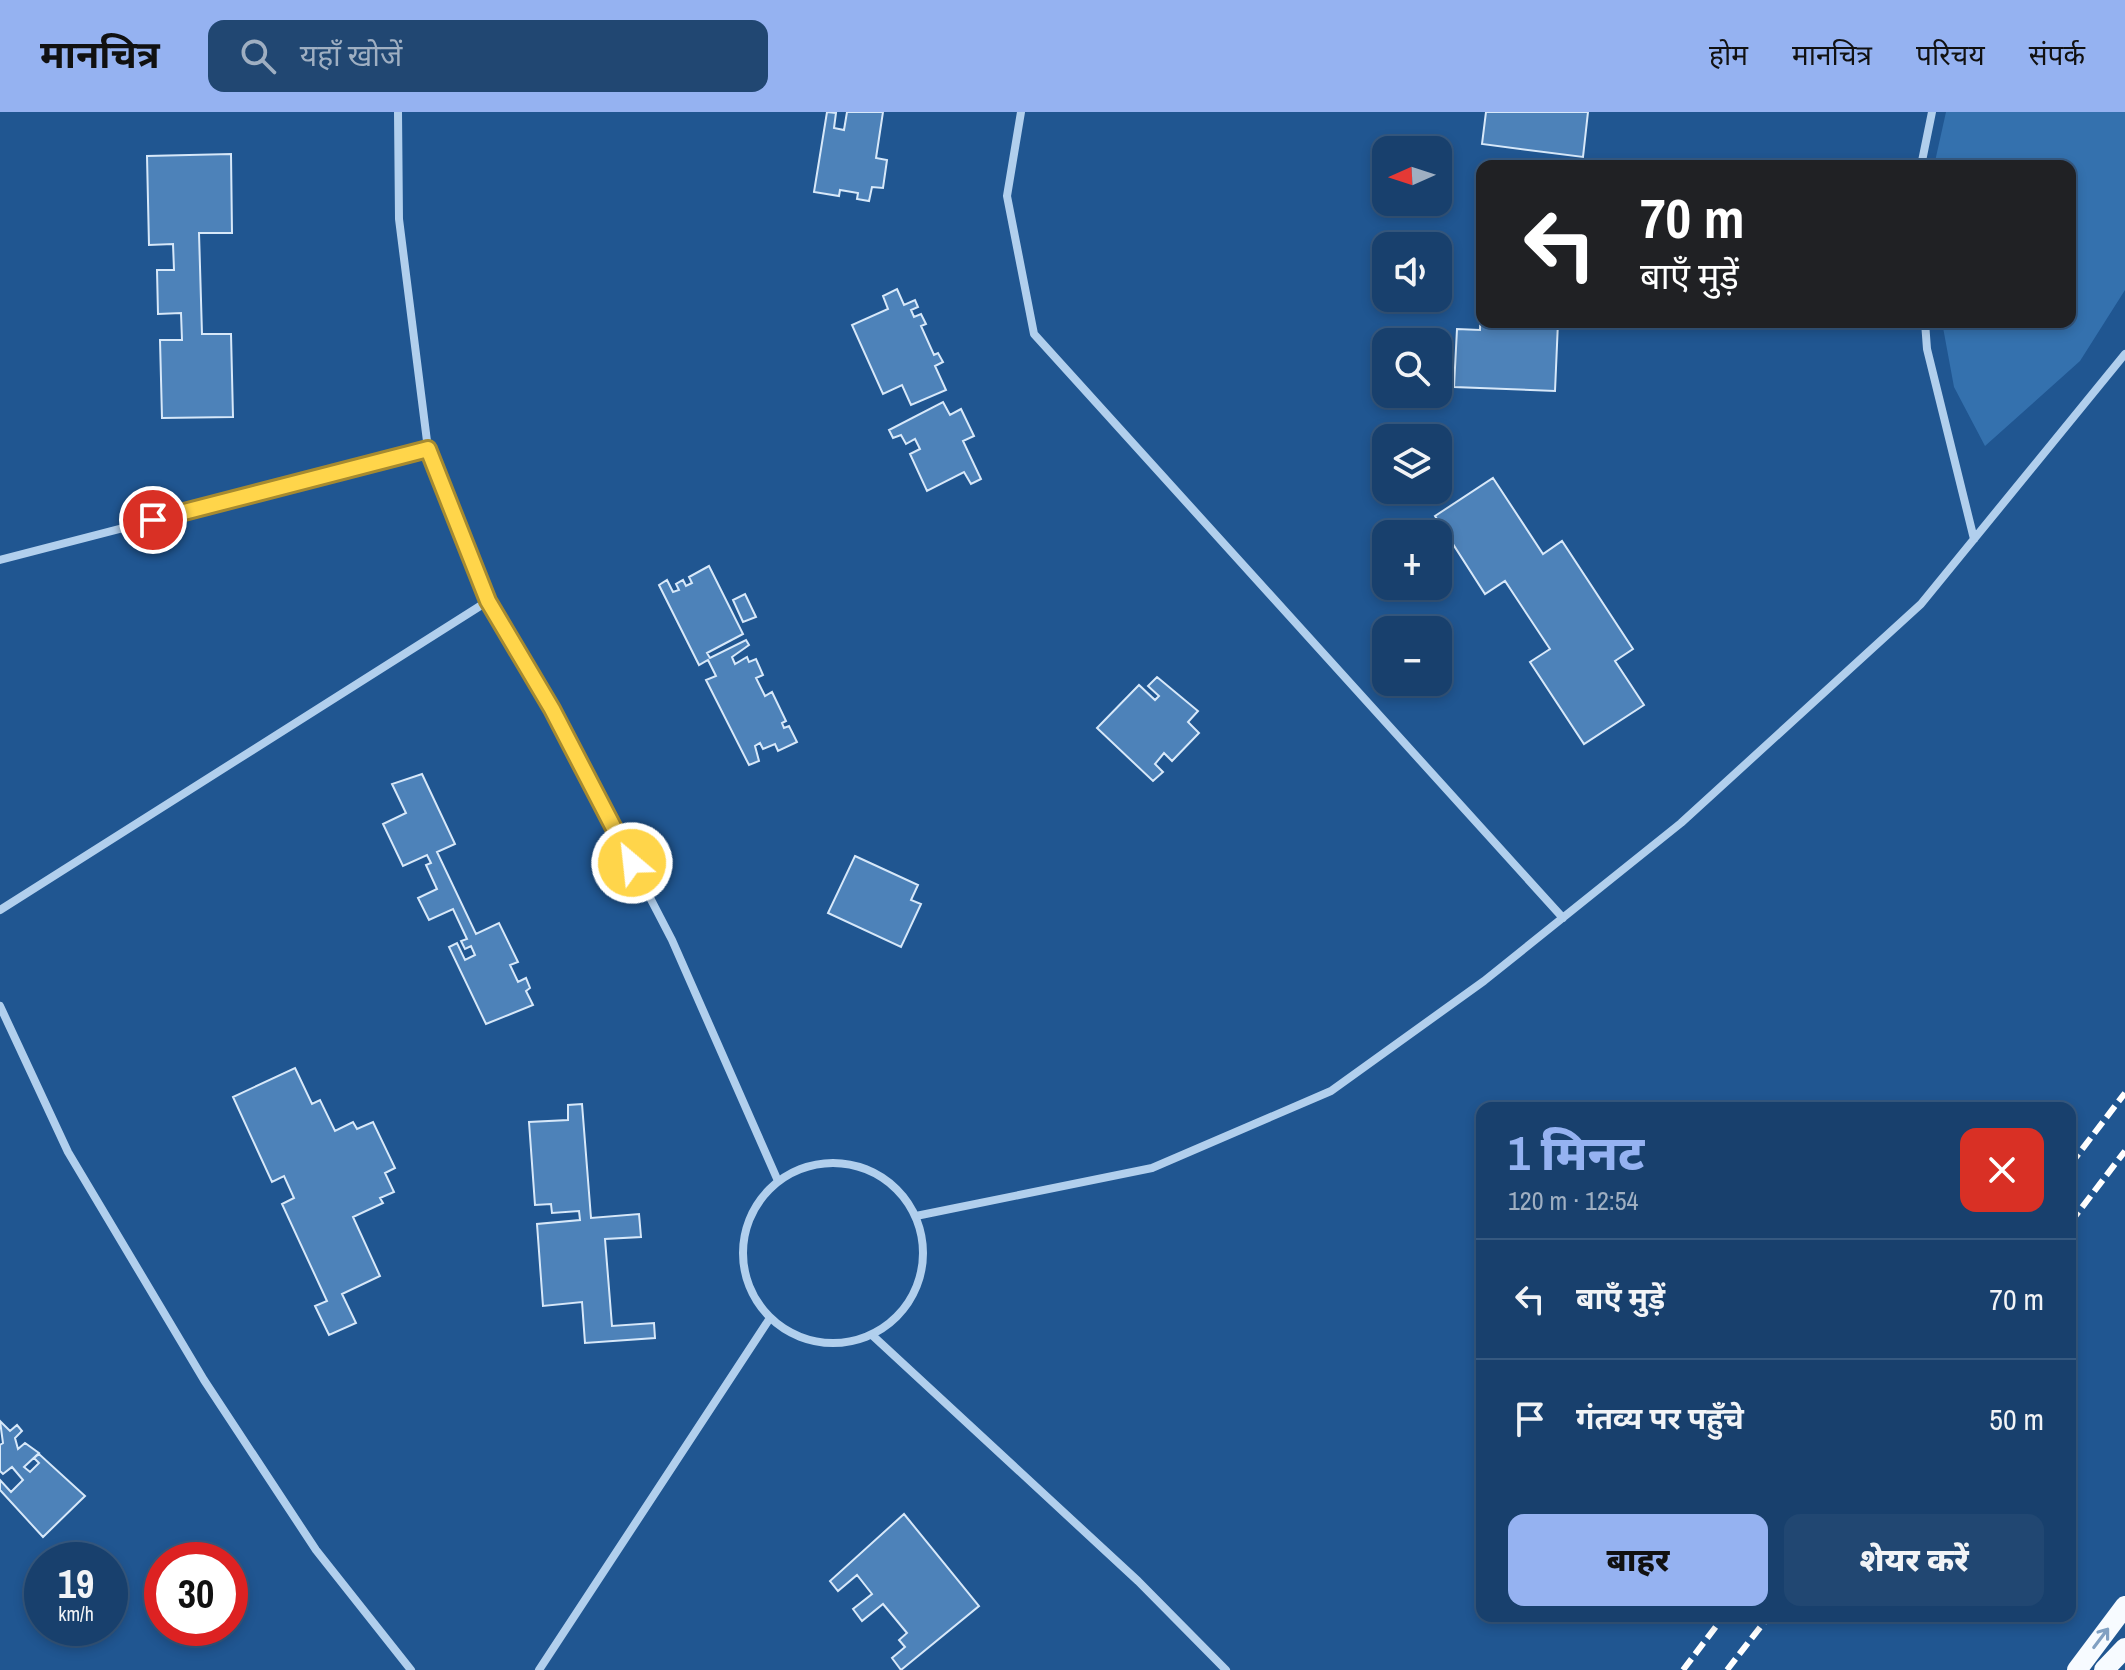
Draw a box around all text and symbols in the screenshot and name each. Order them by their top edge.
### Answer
search box [208,20,768,92]
text: मानचित्र [40,29,160,80]
icon: search [236,34,280,78]
text: यहाँ खोजें [300,35,402,75]
text: होम [1709,36,1748,74]
text: मानचित्र [1792,36,1872,74]
text: परिचय [1916,36,1985,74]
text: संपर्क [2029,36,2085,74]
north arrow [1372,136,1452,216]
map controls [1372,136,1452,696]
text: 70 m [1640,180,1745,255]
icon: left [1508,192,1612,296]
button: sound [1372,232,1452,312]
text: बाएँ मुड़ें [1640,252,1739,300]
button: search [1372,328,1452,408]
button: layers [1372,424,1452,504]
pin [119,486,187,554]
icon: arrive [131,498,175,542]
button: + [1372,520,1452,600]
button: − [1372,616,1452,696]
position arrow [590,821,674,905]
text: 1 मिनट [1508,1120,1644,1185]
button: close [1960,1128,2044,1212]
text: 120 m · 12:54 [1508,1183,1638,1218]
icon: left [1508,1277,1552,1321]
text: बाएँ मुड़ें [1576,1278,1665,1318]
text: 70 m [1989,1279,2044,1319]
icon: arrive [1508,1397,1552,1441]
text: गंतव्य पर पहुँचे [1576,1398,1744,1438]
text: 50 m [1989,1399,2044,1439]
button: बाहर [1508,1514,1768,1606]
button: शेयर करें [1784,1514,2044,1606]
speed limit sign: 30 [144,1542,248,1646]
text: 19 [58,1557,94,1610]
text: km/h [58,1600,94,1627]
one-way arrow [2092,1628,2109,1649]

